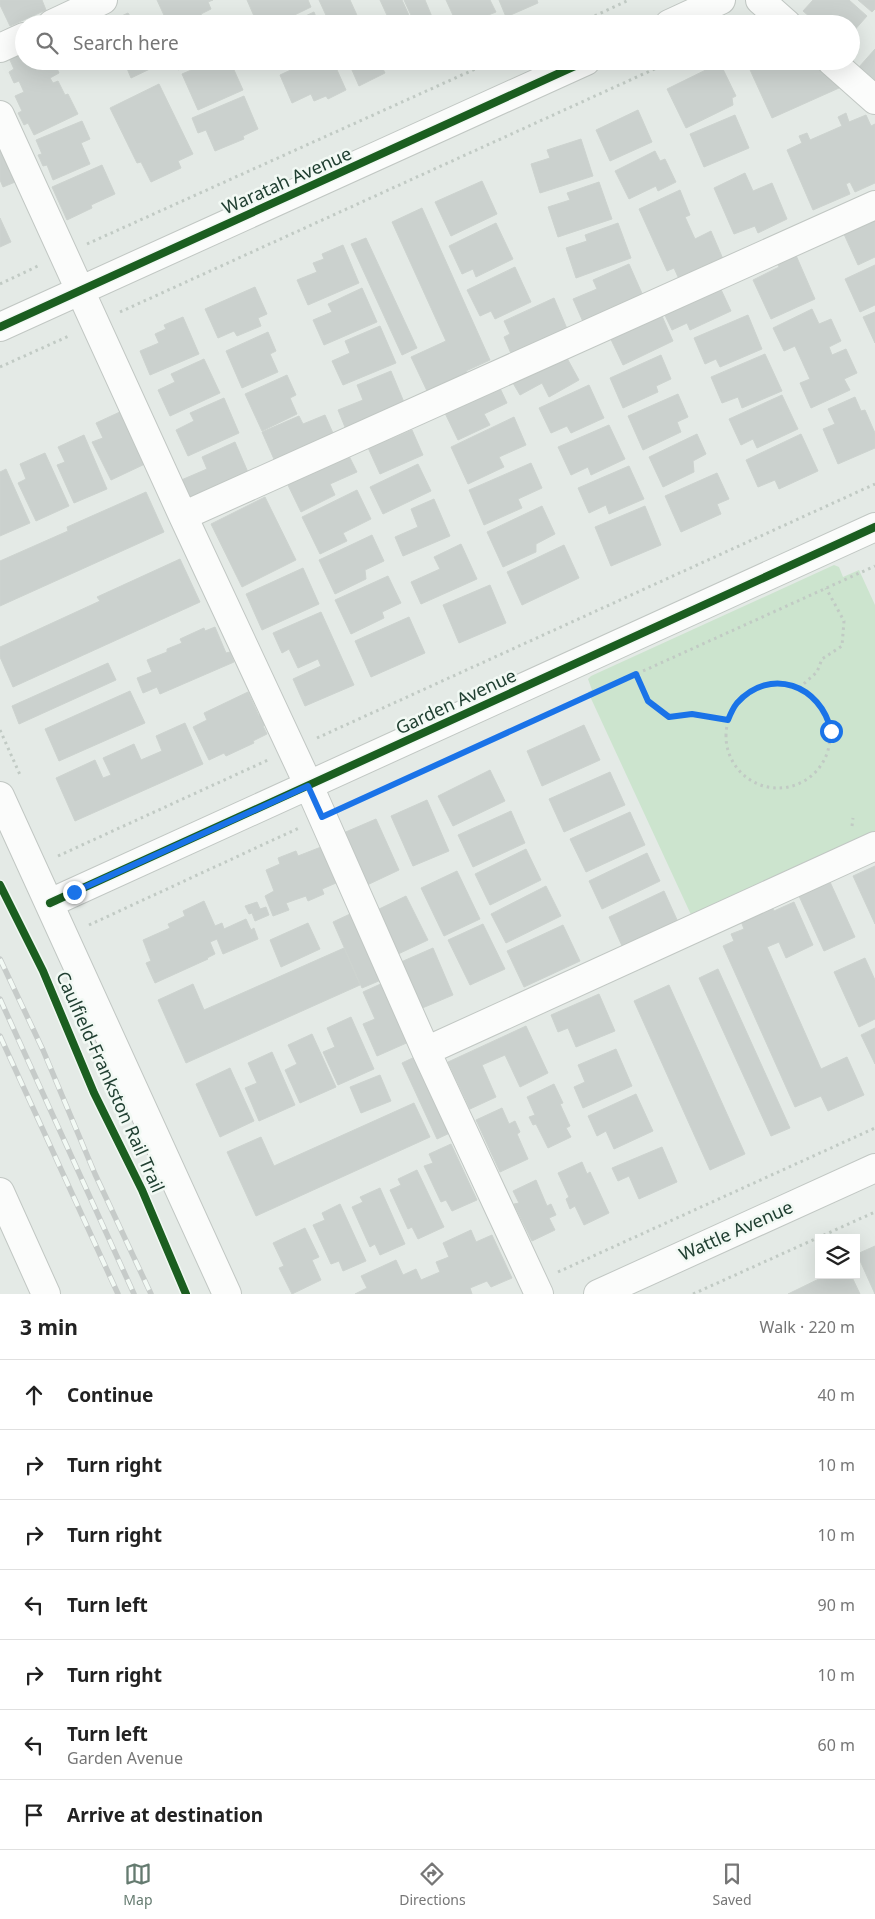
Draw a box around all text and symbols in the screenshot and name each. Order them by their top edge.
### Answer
search box [15,15,860,70]
icon: search [33,29,61,57]
text: Search here [73,30,179,56]
street label: Waratah Avenue [218,141,355,219]
street label: Garden Avenue [391,663,520,740]
route start [820,720,843,743]
route end [63,881,86,904]
street label: Caulfield-Frankston Rail Trail [51,967,171,1196]
street label: Wattle Avenue [675,1194,796,1266]
map controls [815,1234,860,1279]
button: layers [815,1234,860,1279]
text: 3 min [20,1313,78,1341]
text: Walk · 220 m [760,1316,855,1338]
icon: ahead [20,1381,48,1409]
text: Continue [67,1382,153,1408]
text: 40 m [818,1384,855,1406]
icon: right [20,1451,48,1479]
text: Turn right [67,1452,162,1478]
text: 10 m [818,1454,855,1476]
icon: right [20,1521,48,1549]
text: Turn right [67,1522,162,1548]
text: 10 m [818,1524,855,1546]
icon: left [20,1591,48,1619]
text: Turn left [67,1592,148,1618]
text: 90 m [818,1594,855,1616]
icon: right [20,1661,48,1689]
text: Turn right [67,1662,162,1688]
text: 10 m [818,1664,855,1686]
text: Turn left [67,1721,148,1747]
icon: left [20,1731,48,1759]
text: 60 m [818,1734,855,1756]
text: Garden Avenue [67,1747,183,1769]
icon: arrive [20,1801,48,1829]
text: Arrive at destination [67,1802,263,1828]
tab: Map [123,1860,153,1909]
tab: Directions [399,1860,466,1909]
tab: Saved [712,1860,752,1909]

